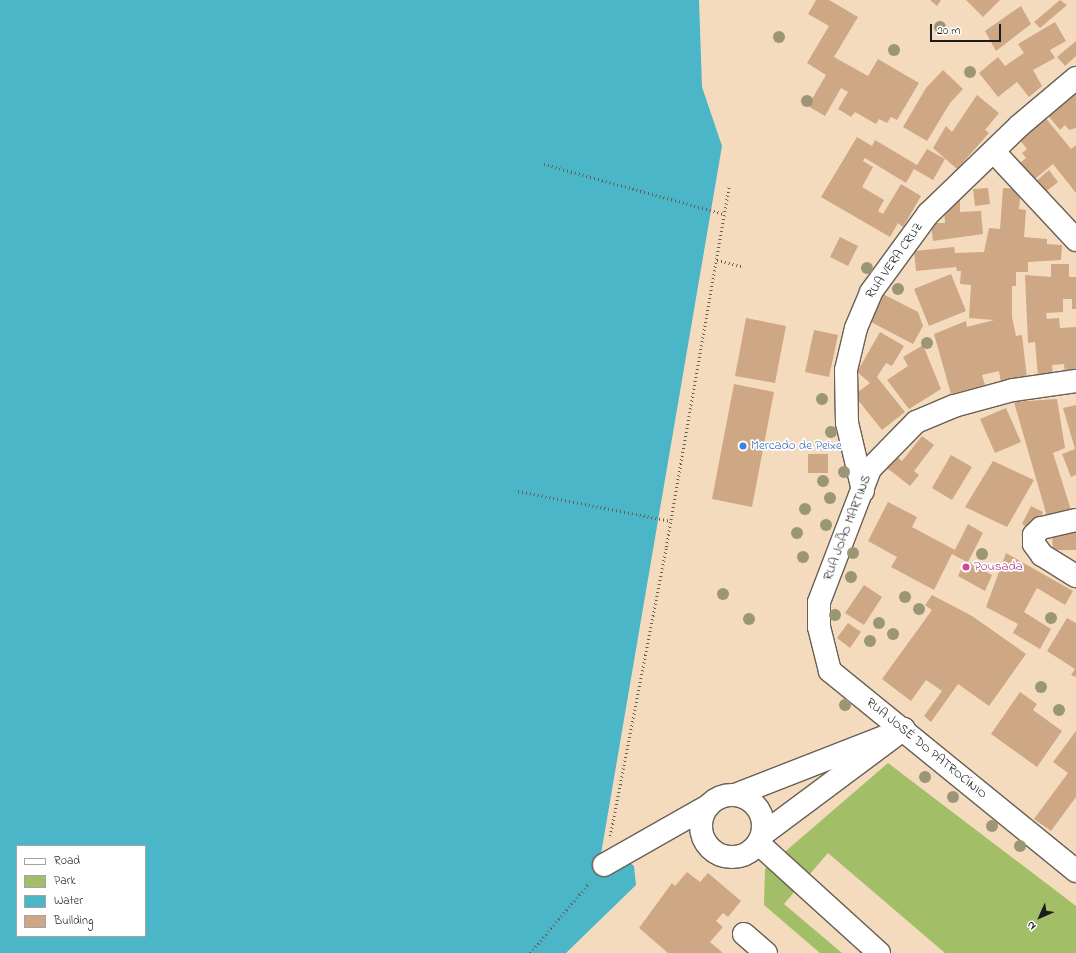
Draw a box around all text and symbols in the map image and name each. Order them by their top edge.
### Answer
scale bar [932,16,1003,42]
text: 20 m [937,22,960,40]
street label: RUA VERA CRUZ [863,220,927,302]
place label: Mercado de Peixe [751,438,842,454]
marker: Mercado de Peixe [738,441,748,451]
street label: RUA JOÃO MARTINS [821,473,875,583]
place label: Pousada [974,559,1023,575]
marker: Pousada [961,562,971,572]
street label: RUA JOSÉ DO PATROCÍNIO [862,695,990,803]
legend [16,845,146,937]
text: Road [54,852,80,870]
text: Park [54,872,76,890]
text: Water [54,892,83,910]
north arrow [1020,897,1060,937]
text: Building [54,912,93,930]
text: N [1023,917,1040,934]

